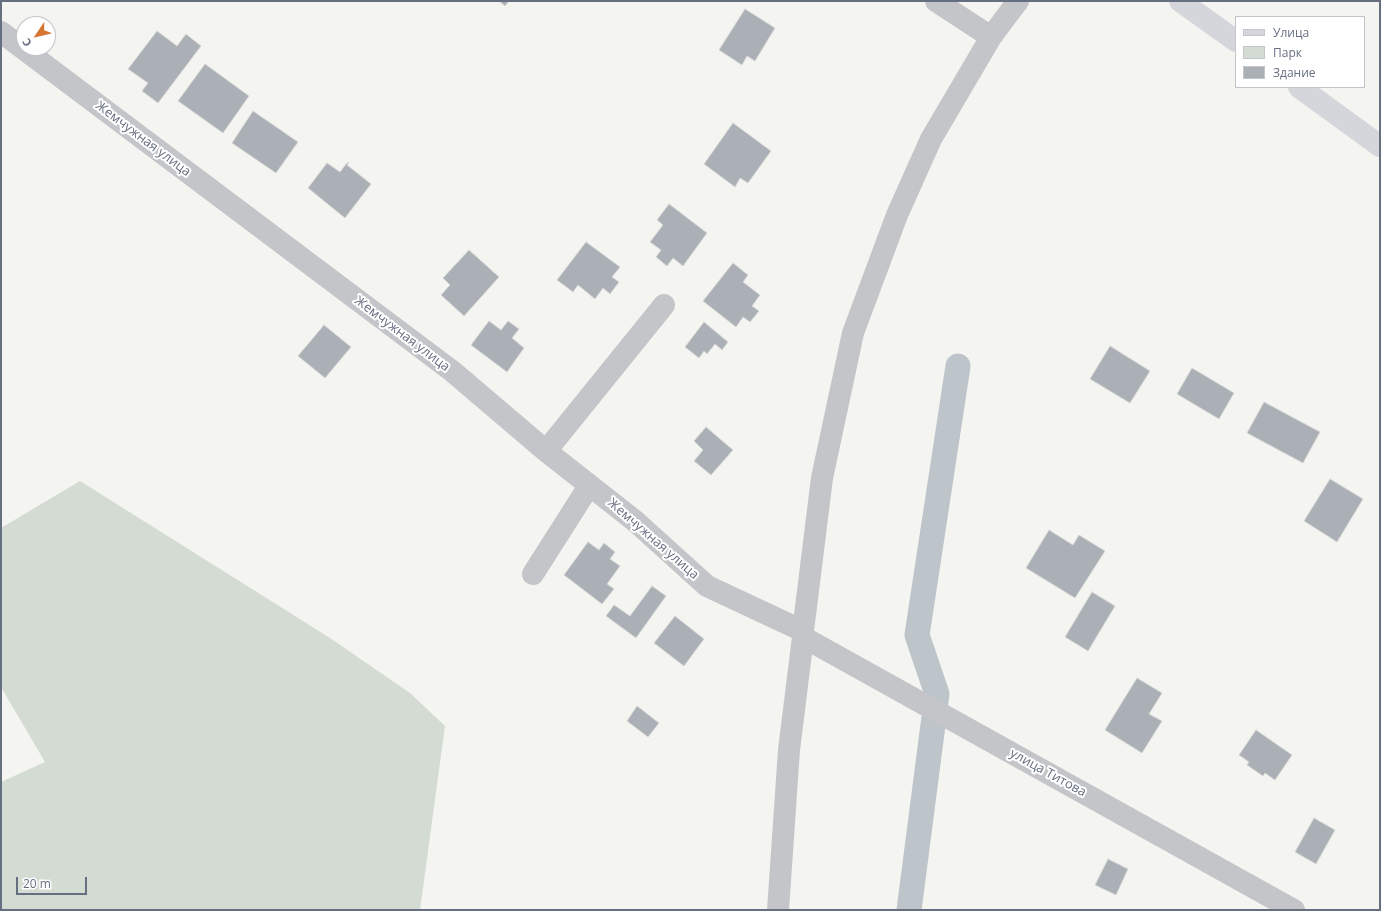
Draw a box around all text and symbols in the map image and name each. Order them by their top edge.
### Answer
north arrow [16,16,56,56]
legend [1235,16,1365,88]
text: Улица [1273,24,1309,41]
text: С [18,35,35,50]
text: Парк [1273,44,1302,61]
text: Здание [1273,64,1316,81]
street label: Жемчужная улица [92,98,194,180]
street label: Жемчужная улица [351,293,453,375]
street label: Жемчужная улица [604,495,702,583]
street label: улица Титова [1007,746,1089,800]
scale bar [18,869,89,895]
text: 20 m [23,875,51,892]

